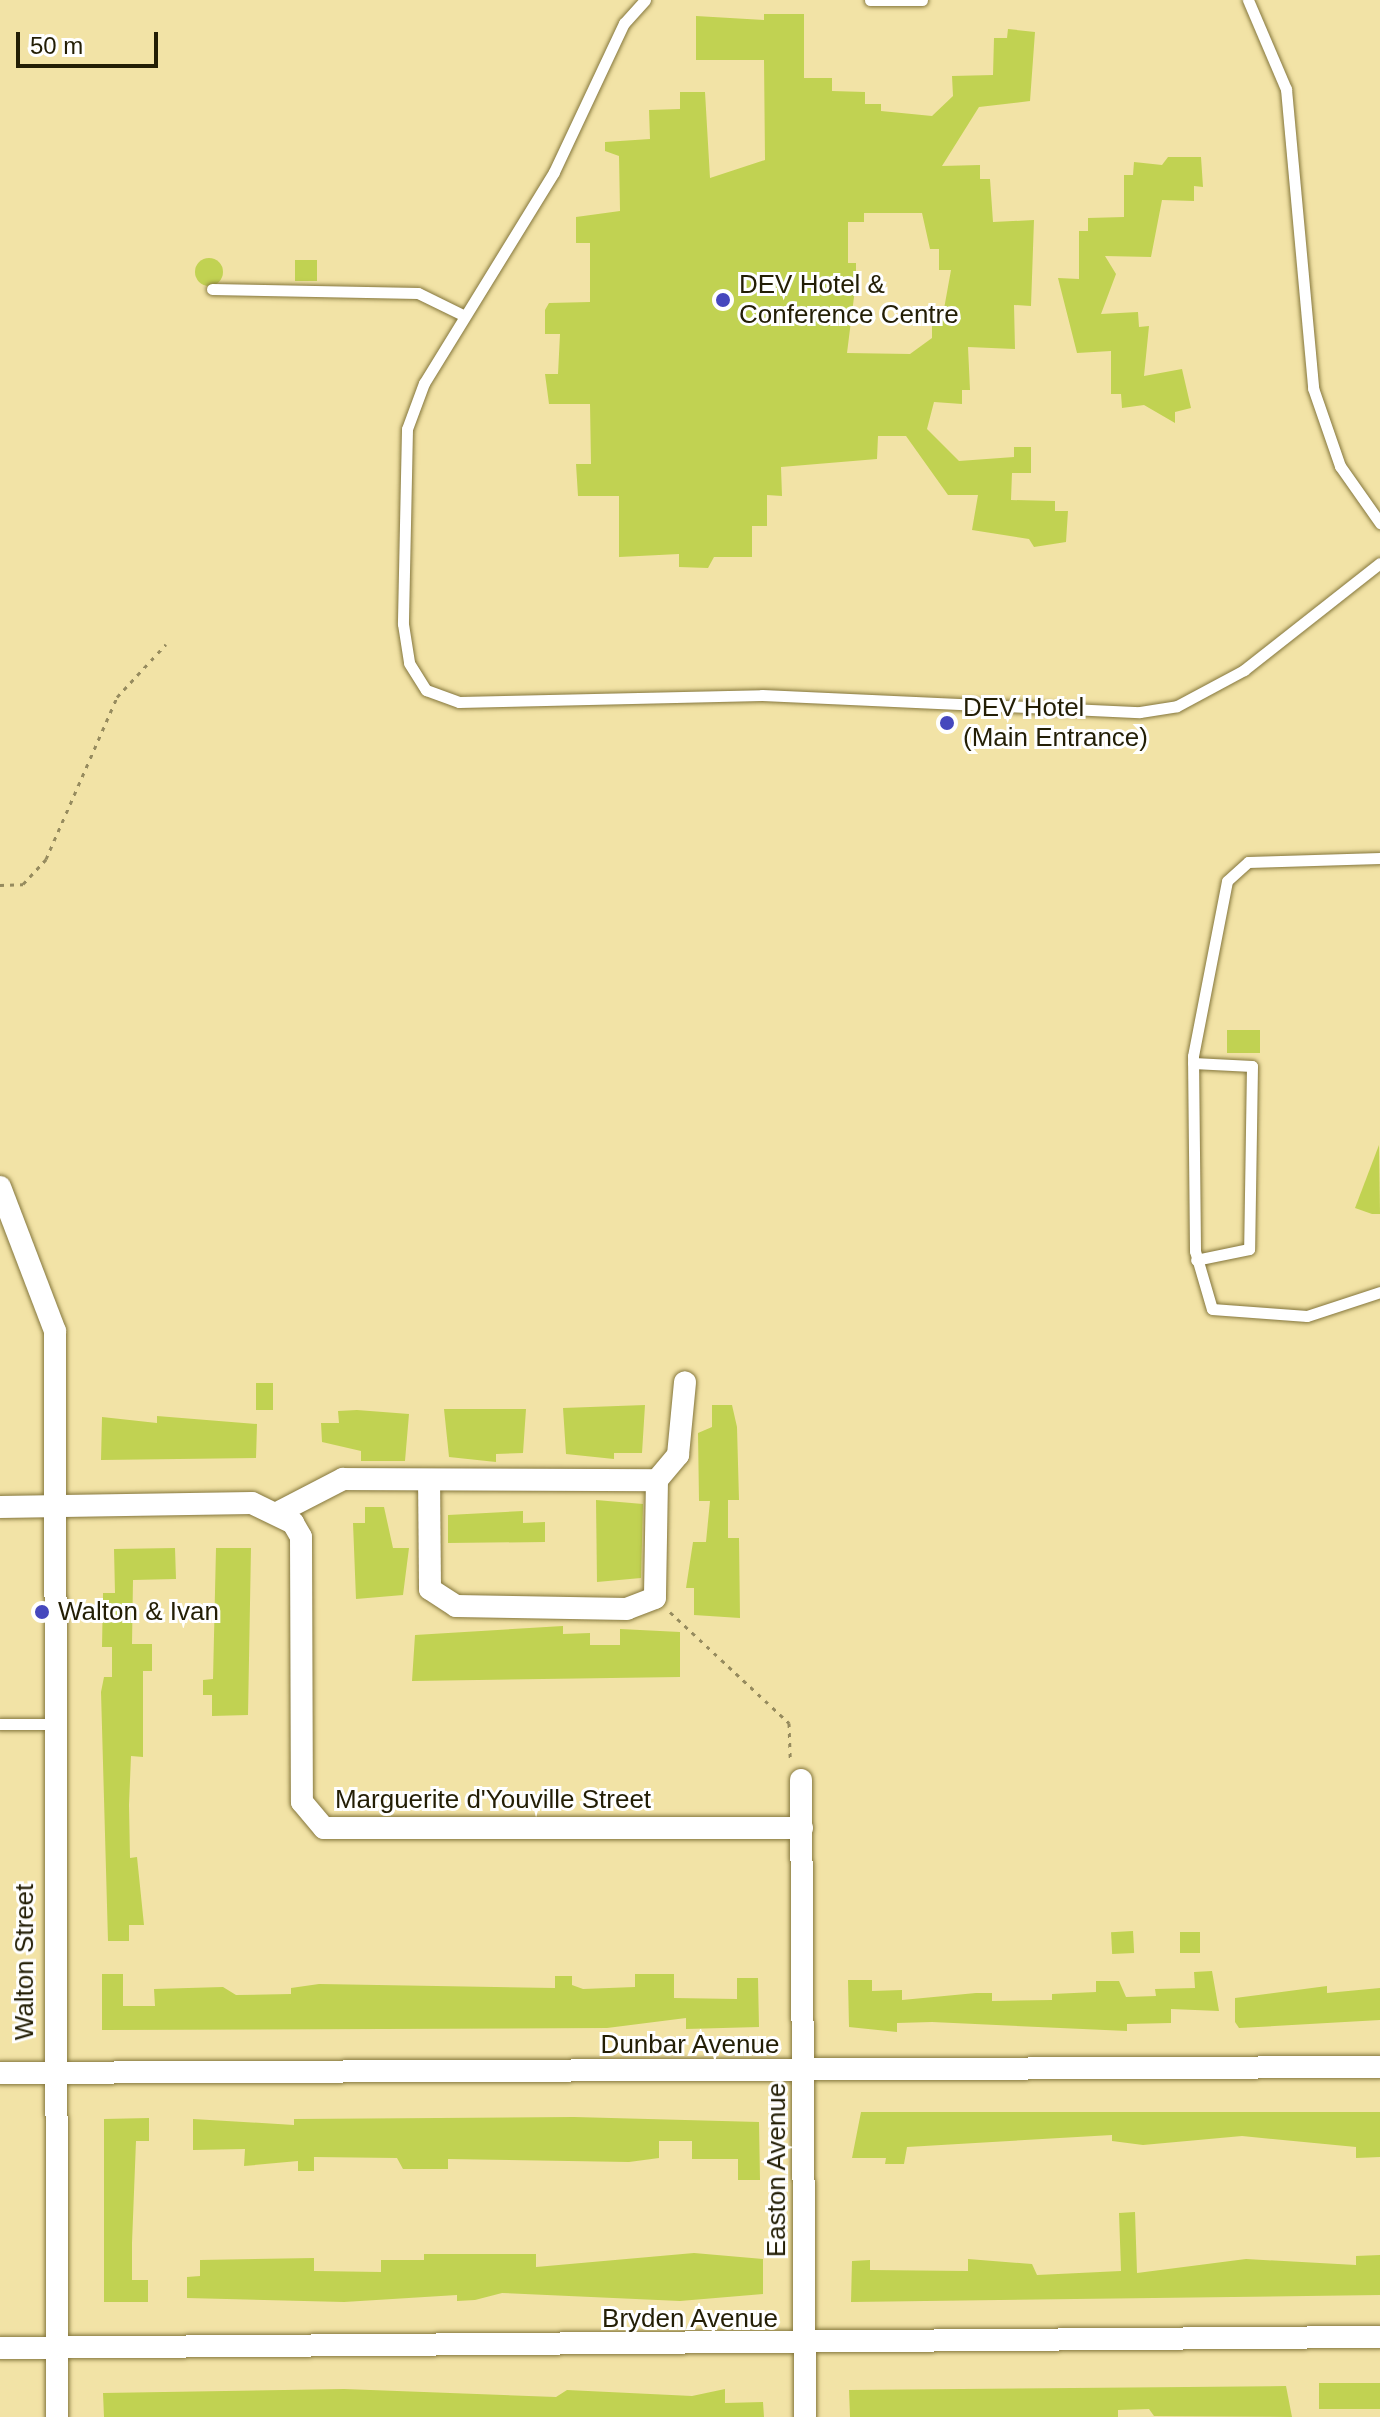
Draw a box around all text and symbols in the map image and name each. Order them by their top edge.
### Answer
scale bar [20,16,162,66]
text: 50 m [30,32,83,59]
place label: DEV Hotel & Conference Centre [739,269,959,330]
marker: DEV Hotel & Conference Centre [714,291,732,309]
place label: DEV Hotel (Main Entrance) [963,692,1148,754]
marker: DEV Hotel (Main Entrance) [938,714,956,732]
place label: Walton & Ivan [58,1596,219,1628]
marker: Walton & Ivan [33,1603,51,1621]
street label: Marguerite d'Youville Street [335,1784,651,1816]
street label: Walton Street [9,1884,41,2040]
street label: Dunbar Avenue [600,2029,780,2061]
street label: Easton Avenue [761,2082,793,2258]
street label: Bryden Avenue [601,2303,779,2335]

